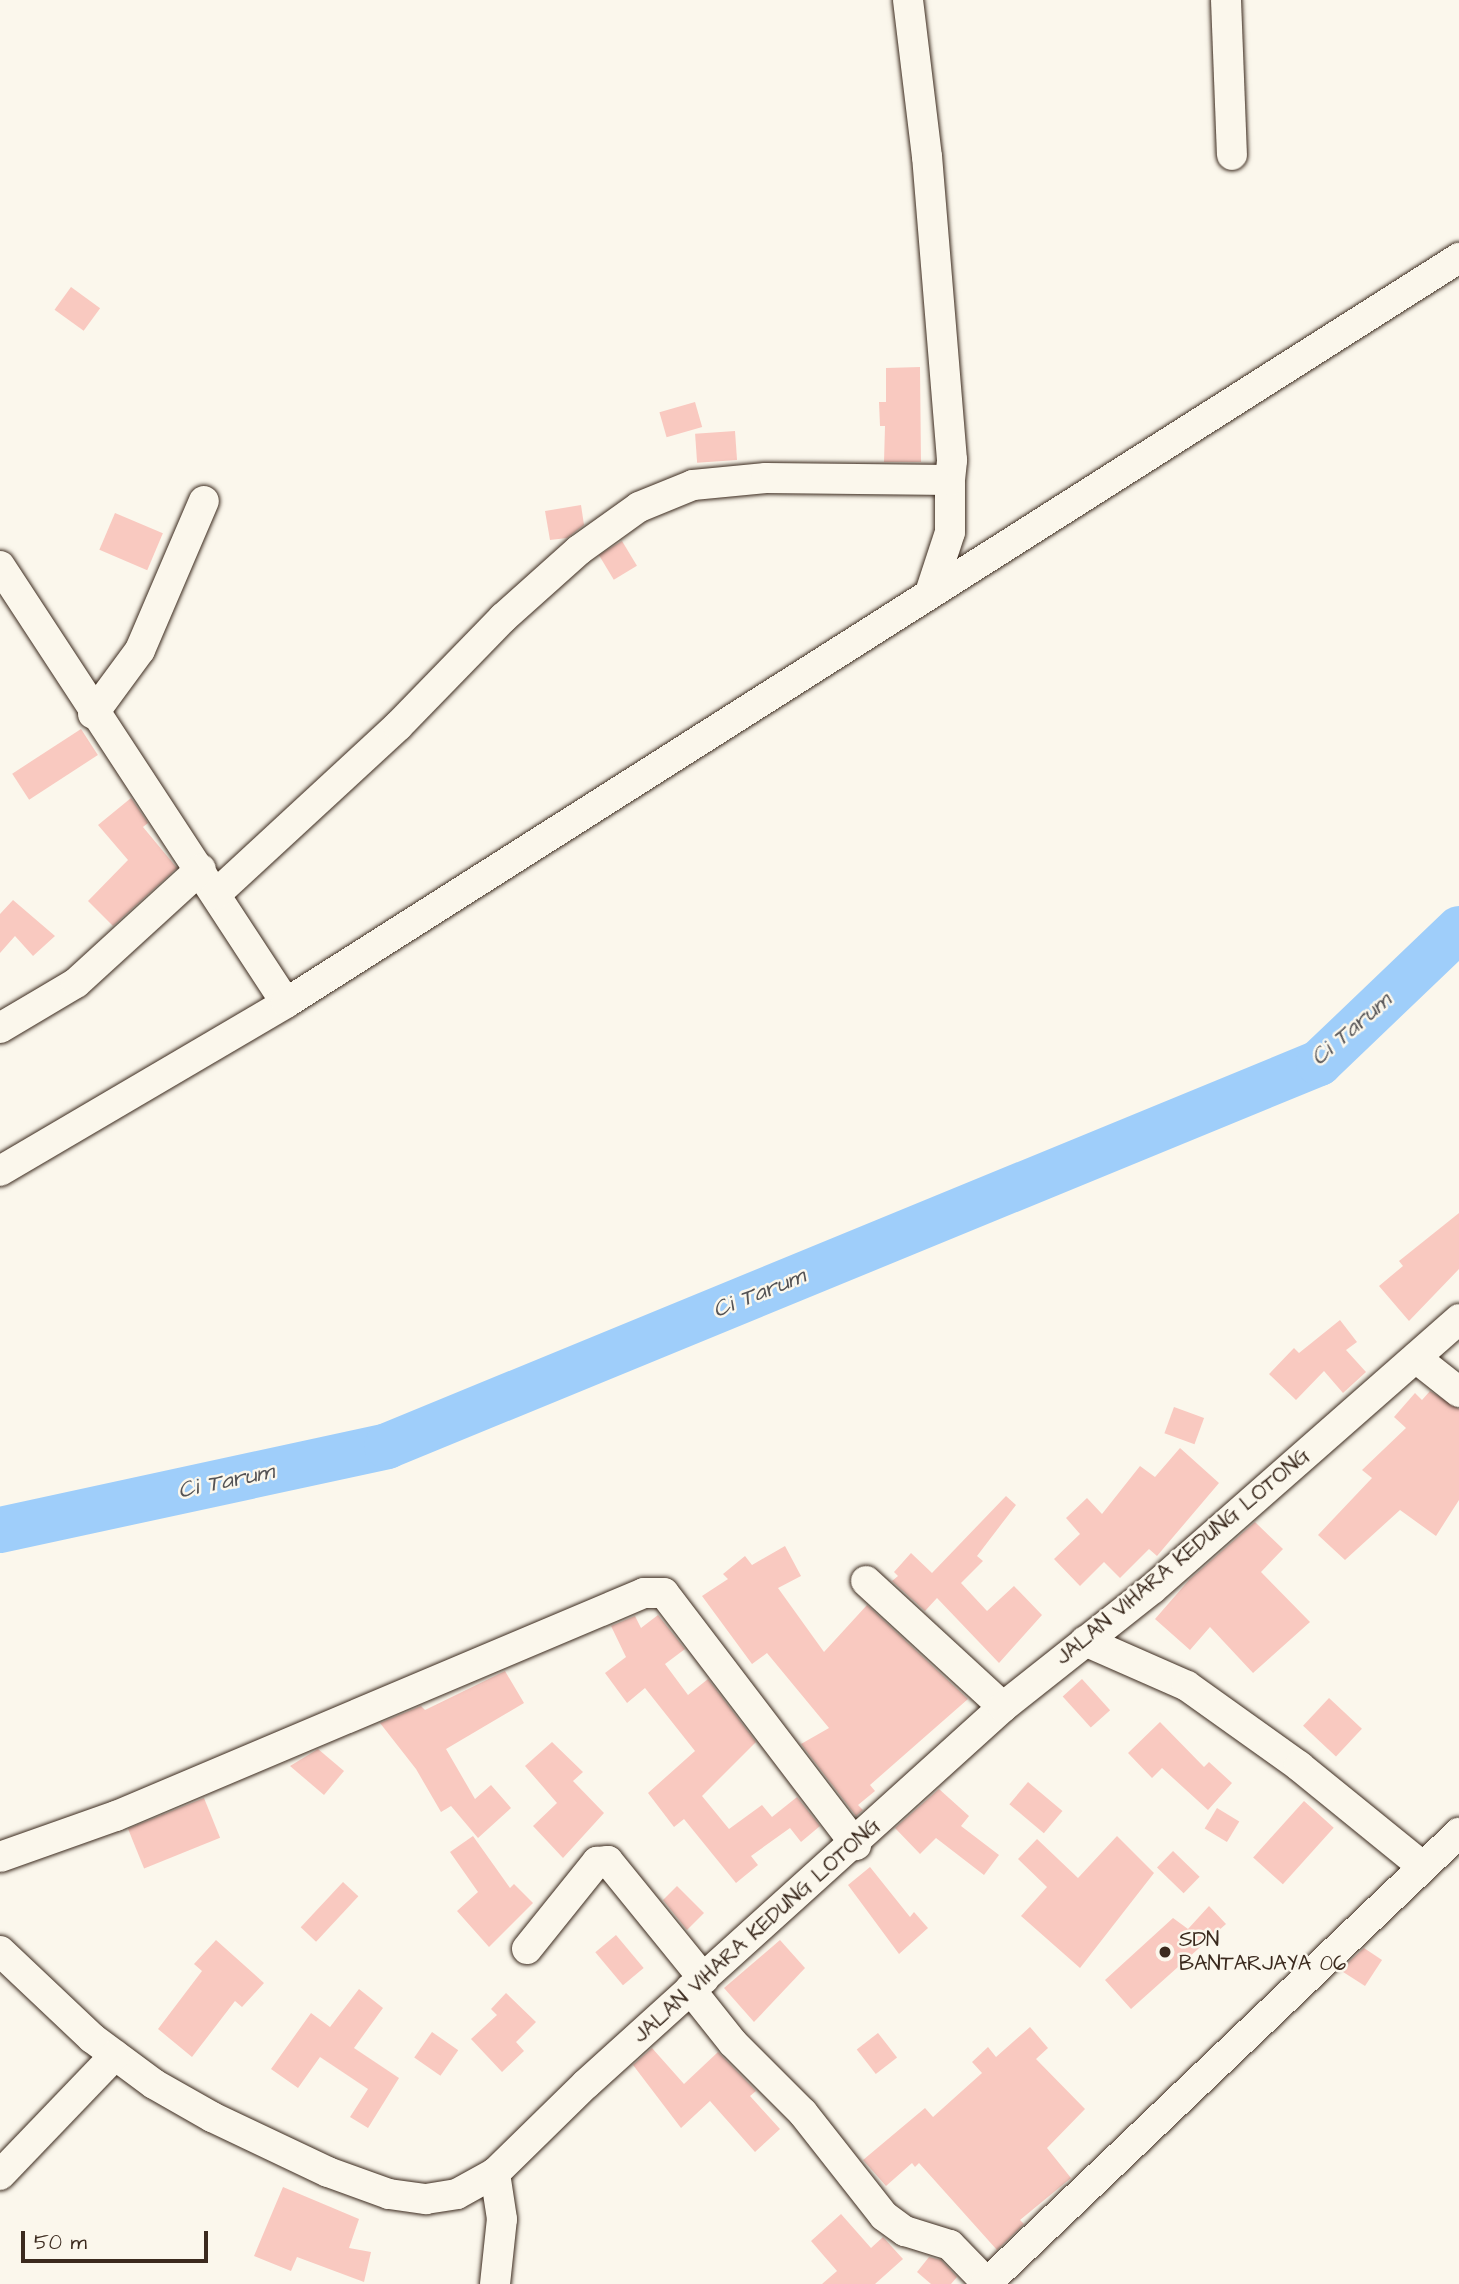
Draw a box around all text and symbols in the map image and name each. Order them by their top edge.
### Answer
water label: Ci Tarum [1305,987,1397,1071]
water label: Ci Tarum [709,1262,809,1324]
street label: JALAN VIHARA KEDUNG LOTONG [1051,1443,1315,1671]
water label: Ci Tarum [176,1457,276,1505]
street label: JALAN VIHARA KEDUNG LOTONG [628,1813,886,2049]
place label: SDN BANTARJAYA 06 [1179,1927,1346,1977]
marker: SDN BANTARJAYA 06 [1157,1944,1173,1960]
scale bar [24,2218,212,2262]
text: 50 m [34,2228,87,2257]

